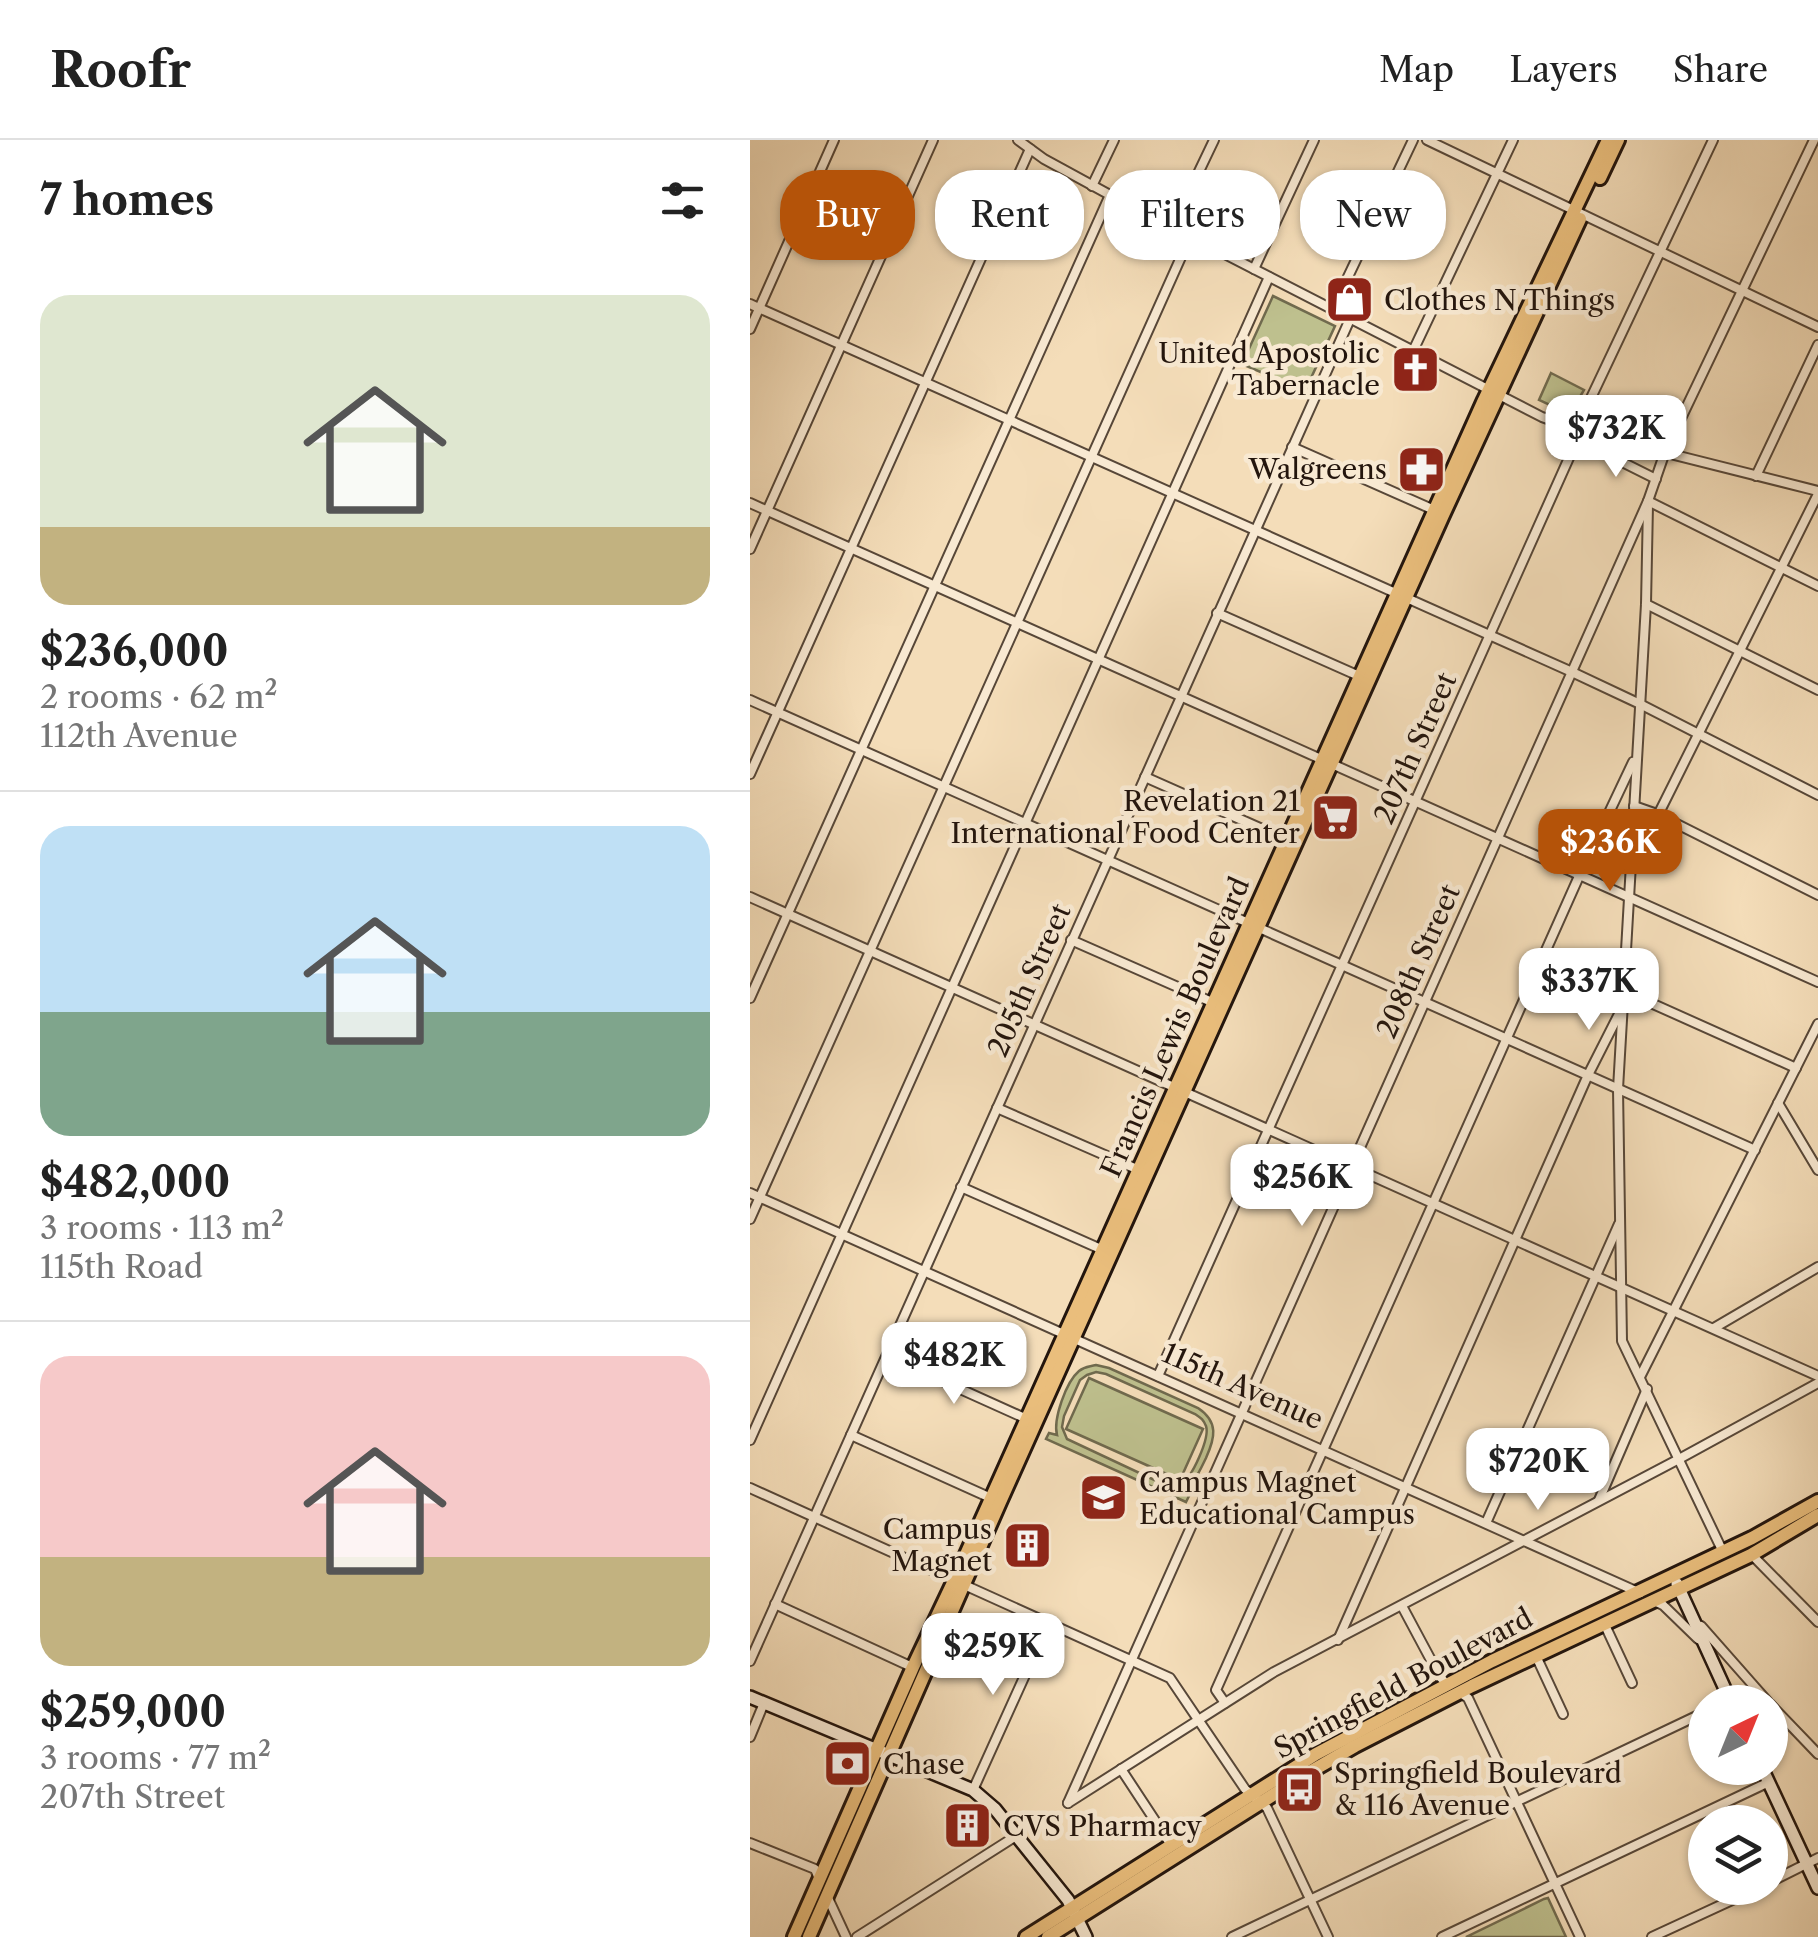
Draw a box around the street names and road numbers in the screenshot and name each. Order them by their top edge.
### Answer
street label: 207th Street [1367,667,1463,829]
street label: Francis Lewis Boulevard [1093,872,1257,1182]
street label: 208th Street [1369,879,1467,1043]
street label: 205th Street [980,898,1078,1062]
street label: 115th Avenue [1157,1335,1329,1437]
street label: Springfield Boulevard [1268,1600,1538,1766]

